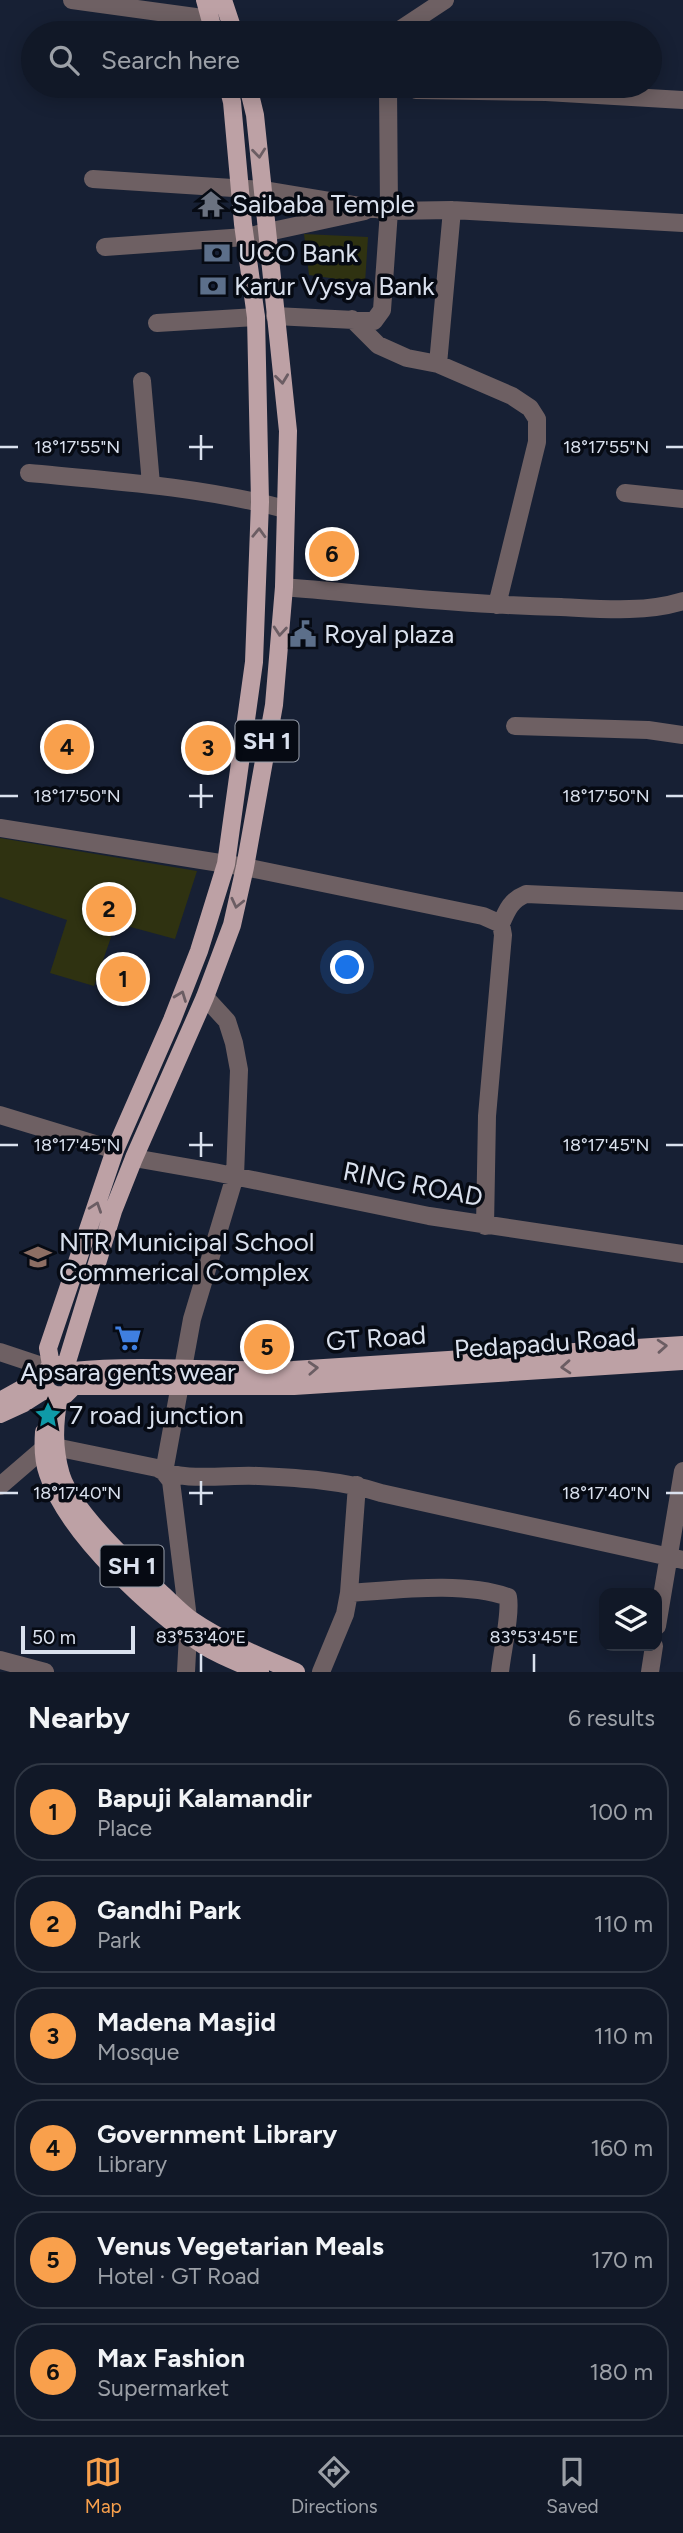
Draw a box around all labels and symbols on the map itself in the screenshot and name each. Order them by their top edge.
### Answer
one-way arrow [251,148,266,159]
place label: Saibaba Temple [232,188,415,220]
temple icon: Saibaba Temple [196,189,226,219]
place label: UCO Bank [238,237,358,269]
bank icon: UCO Bank [202,238,232,268]
place label: Karur Vysya Bank [234,270,435,302]
bank icon: Karur Vysya Bank [198,271,228,301]
one-way arrow [275,373,290,385]
text: 18°17'55"N [34,436,120,458]
text: 18°17'55"N [563,436,649,458]
one-way arrow [251,528,266,539]
pin: 6 [309,528,355,580]
place label: Royal plaza [324,618,454,650]
public building icon: Royal plaza [288,619,318,649]
one-way arrow [273,625,288,636]
road number: SH 1 [236,720,298,762]
pin: 4 [44,721,90,773]
pin: 3 [185,722,231,774]
text: 18°17'50"N [33,785,121,807]
text: 18°17'50"N [562,785,650,807]
pin: 2 [86,883,132,935]
one-way arrow [231,897,245,909]
your location [330,950,364,984]
pin: 1 [100,953,146,1005]
one-way arrow [173,991,187,1003]
text: 18°17'45"N [33,1134,121,1156]
text: 18°17'45"N [562,1134,650,1156]
street label: RING ROAD [340,1155,486,1213]
one-way arrow [88,1201,102,1214]
place label: NTR Municipal School Commerical Complex [59,1226,315,1288]
school or university icon: NTR Municipal School Commerical Complex [23,1242,53,1272]
street label: GT Road [325,1319,427,1357]
pin: 5 [244,1321,290,1373]
street label: Pedapadu Road [453,1321,637,1365]
supermarket icon: Apsara gents wear [113,1323,143,1353]
one-way arrow [657,1339,668,1354]
place label: Apsara gents wear [20,1356,236,1388]
one-way arrow [560,1360,571,1375]
one-way arrow [307,1361,318,1376]
place label: 7 road junction [69,1399,244,1431]
place icon: 7 road junction [33,1400,63,1430]
text: 18°17'40"N [33,1482,121,1504]
text: 18°17'40"N [562,1482,650,1504]
road number: SH 1 [100,1546,164,1586]
scale bar [21,1623,135,1655]
text: 83°53'40"E [156,1626,246,1648]
text: 83°53'45"E [489,1626,579,1648]

